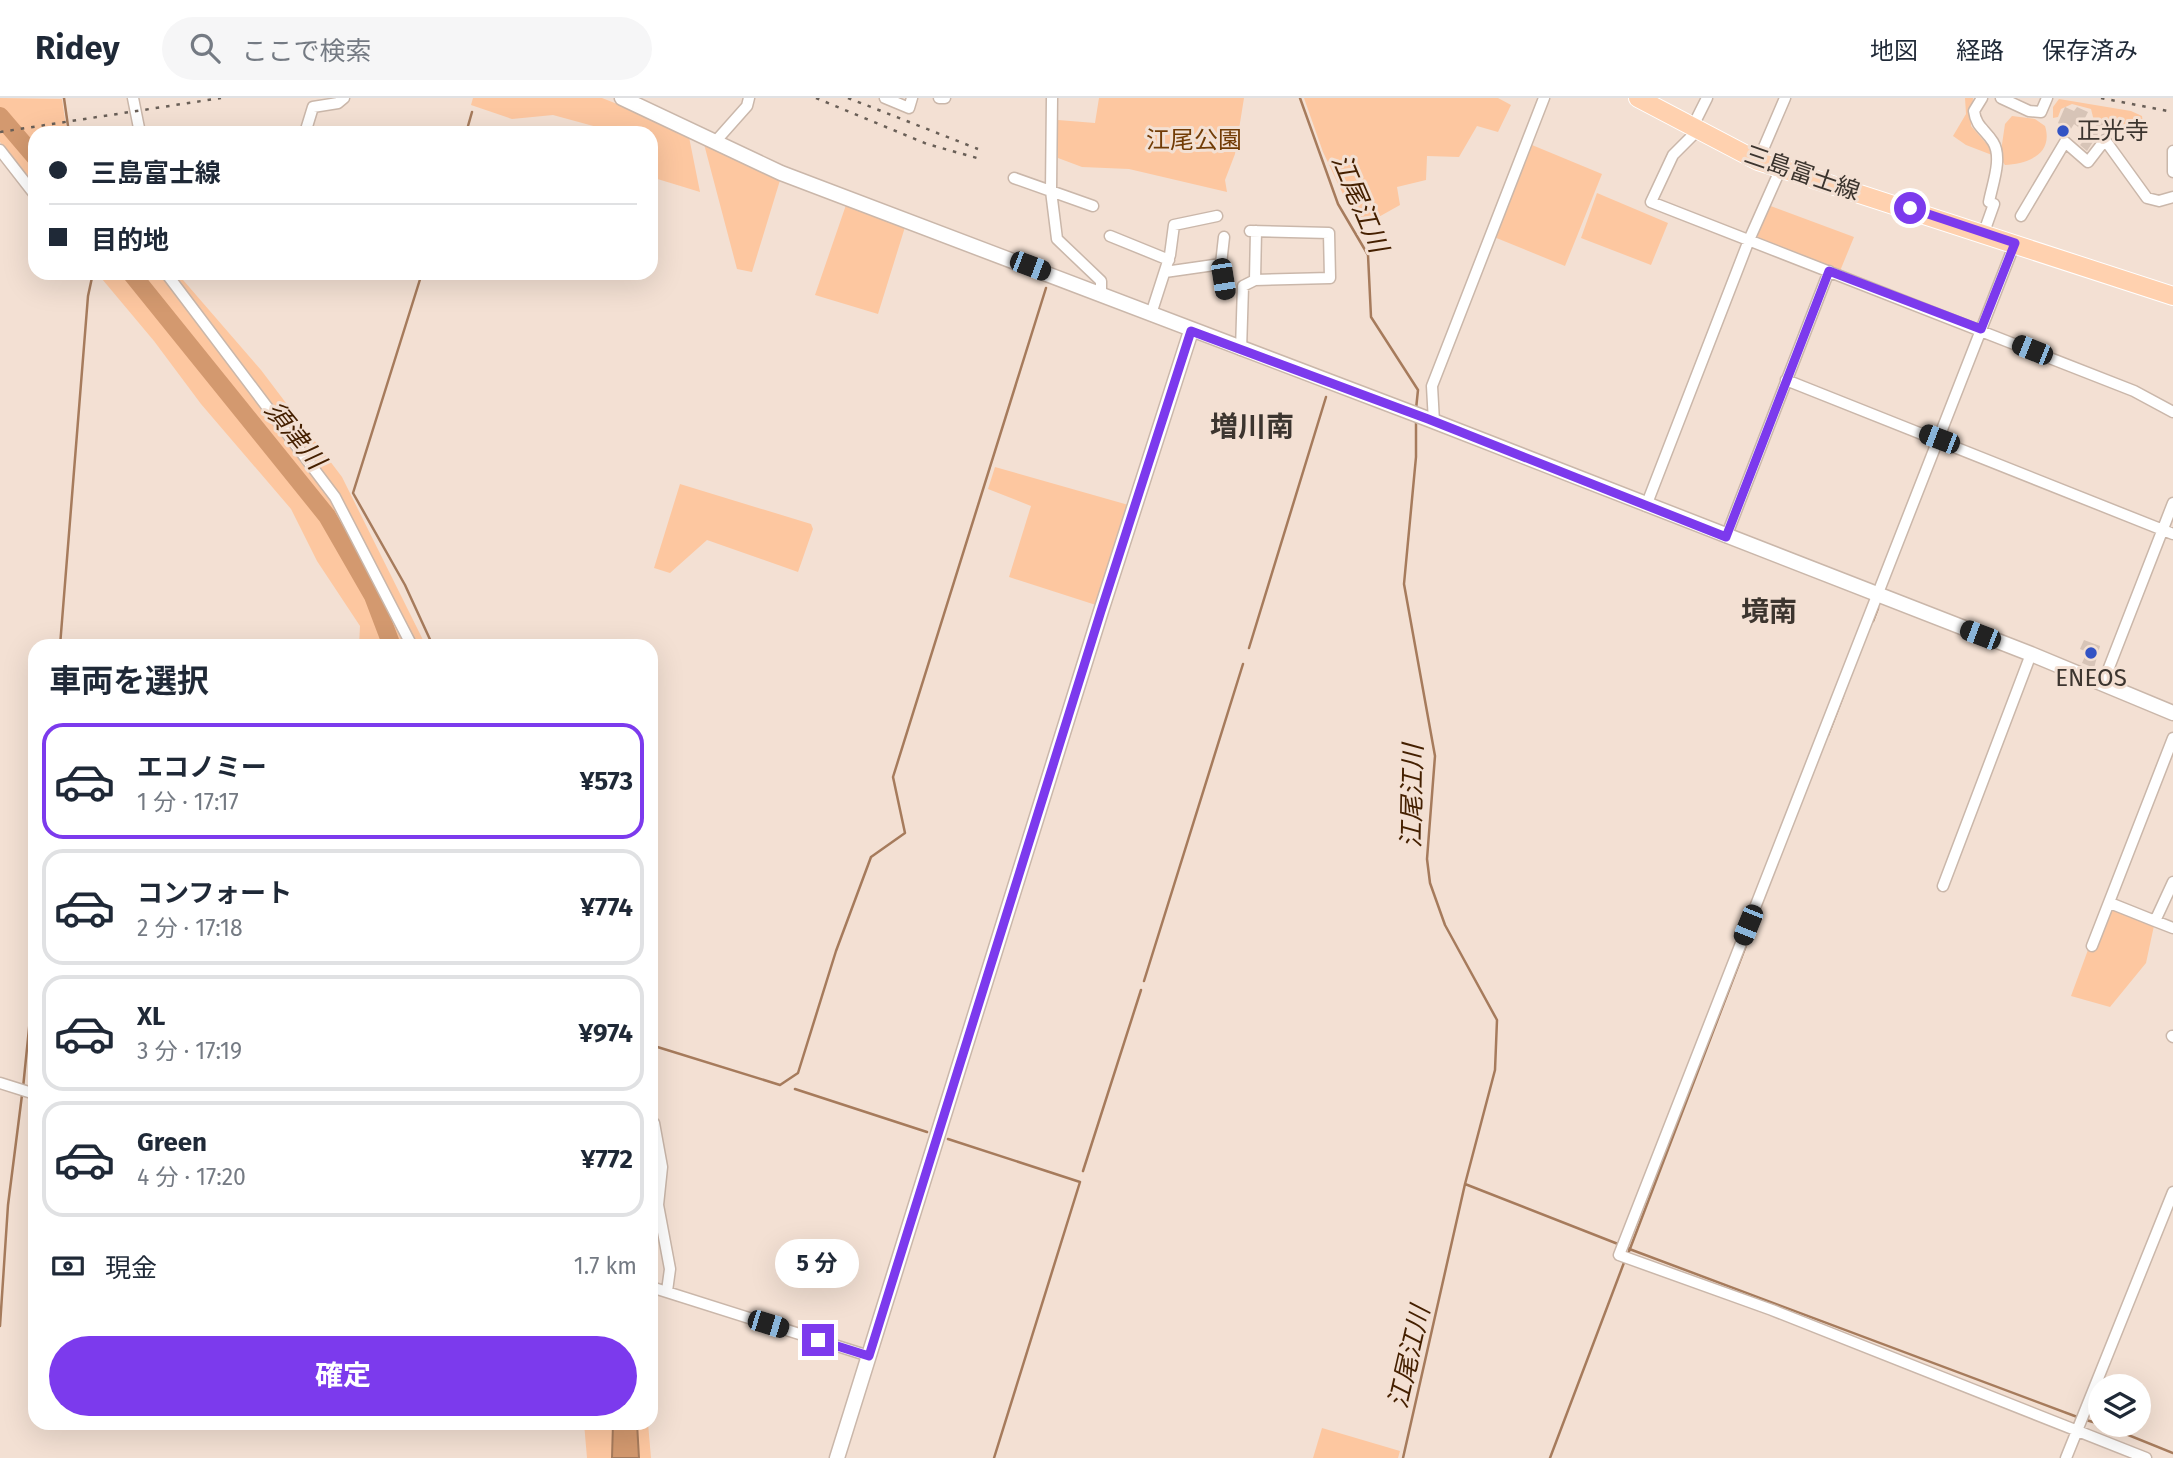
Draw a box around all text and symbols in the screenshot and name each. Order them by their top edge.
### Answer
search box [162,17,652,80]
text: Ridey [35,28,120,68]
icon: search [186,29,224,67]
text: ここで検索 [242,36,372,67]
text: 地図 [1870,37,1918,65]
text: 経路 [1956,37,2004,65]
text: 保存済み [2042,37,2138,65]
place label: 正光寺 [2077,117,2149,145]
marker: 正光寺 [2055,123,2071,139]
park label: 江尾公園 [1146,126,1242,154]
street label: 三島富士線 [1741,140,1863,206]
water label: 江尾江川 [1325,149,1395,260]
text: 三島富士線 [91,158,221,189]
route start [1894,192,1926,224]
text: 目的地 [91,225,169,256]
car [1007,249,1054,283]
car [1210,257,1237,301]
car [2009,332,2056,368]
water label: 須津川 [258,395,333,478]
district label: 増川南 [1210,410,1294,443]
car [1916,422,1963,456]
district label: 境南 [1741,595,1797,628]
car [1957,618,2004,652]
marker: ENEOS [2083,645,2099,661]
text: 車両を選択 [49,662,209,700]
place label: ENEOS [2055,664,2127,692]
water label: 江尾江川 [1396,741,1429,848]
icon: car [53,750,116,813]
text: エコノミー [137,752,267,783]
text: ¥573 [580,766,633,797]
text: 1 分 · 17:17 [137,788,239,816]
icon: car [53,876,116,939]
text: コンフォート [137,878,292,909]
text: ¥774 [580,892,633,923]
car [1731,902,1766,948]
text: 2 分 · 17:18 [137,914,243,942]
text: XL [137,1001,165,1032]
icon: car [53,1002,116,1065]
text: ¥974 [579,1018,633,1049]
text: 3 分 · 17:19 [137,1037,242,1065]
text: Green [137,1127,207,1158]
icon: car [53,1128,116,1191]
text: ¥772 [581,1144,633,1175]
text: 4 分 · 17:20 [137,1163,246,1191]
callout: 5 分 [776,1238,860,1288]
icon: cash [49,1247,87,1285]
text: 5 分 [797,1249,837,1277]
text: 1.7 km [574,1252,637,1280]
text: 現金 [105,1253,157,1284]
water label: 江尾江川 [1383,1300,1437,1411]
car [745,1308,792,1340]
route end [802,1324,834,1356]
button: 確定 [49,1336,637,1416]
map controls [2088,1374,2151,1437]
button: layers [2088,1374,2151,1437]

